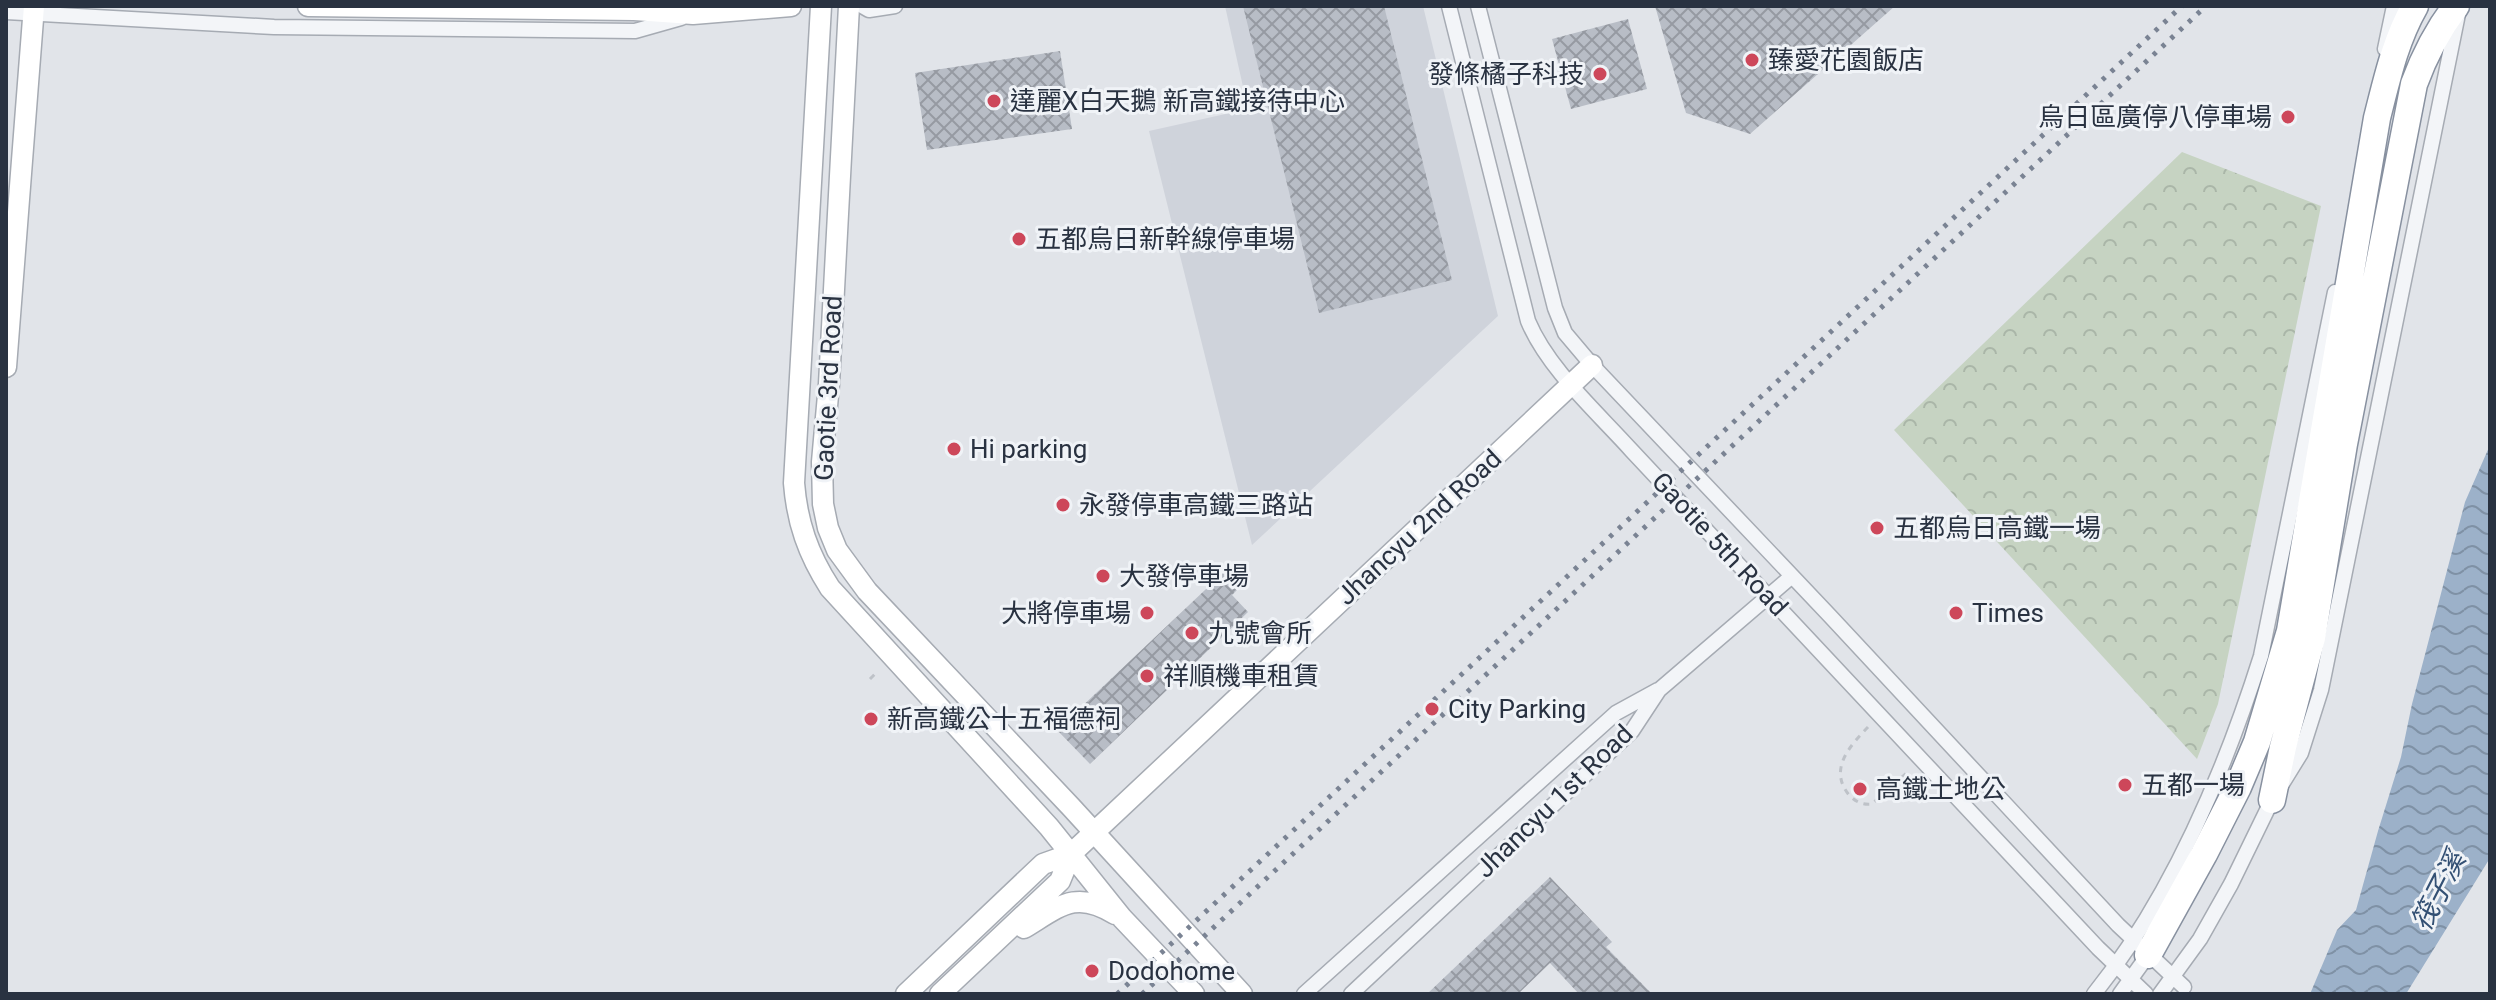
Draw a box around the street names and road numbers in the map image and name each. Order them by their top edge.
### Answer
street label: Gaotie 3rd Road [808,294,848,482]
street label: Jhancyu 2nd Road [1331,443,1507,611]
street label: Gaotie 5th Road [1646,466,1794,622]
street label: Jhancyu 1st Road [1469,718,1639,884]

